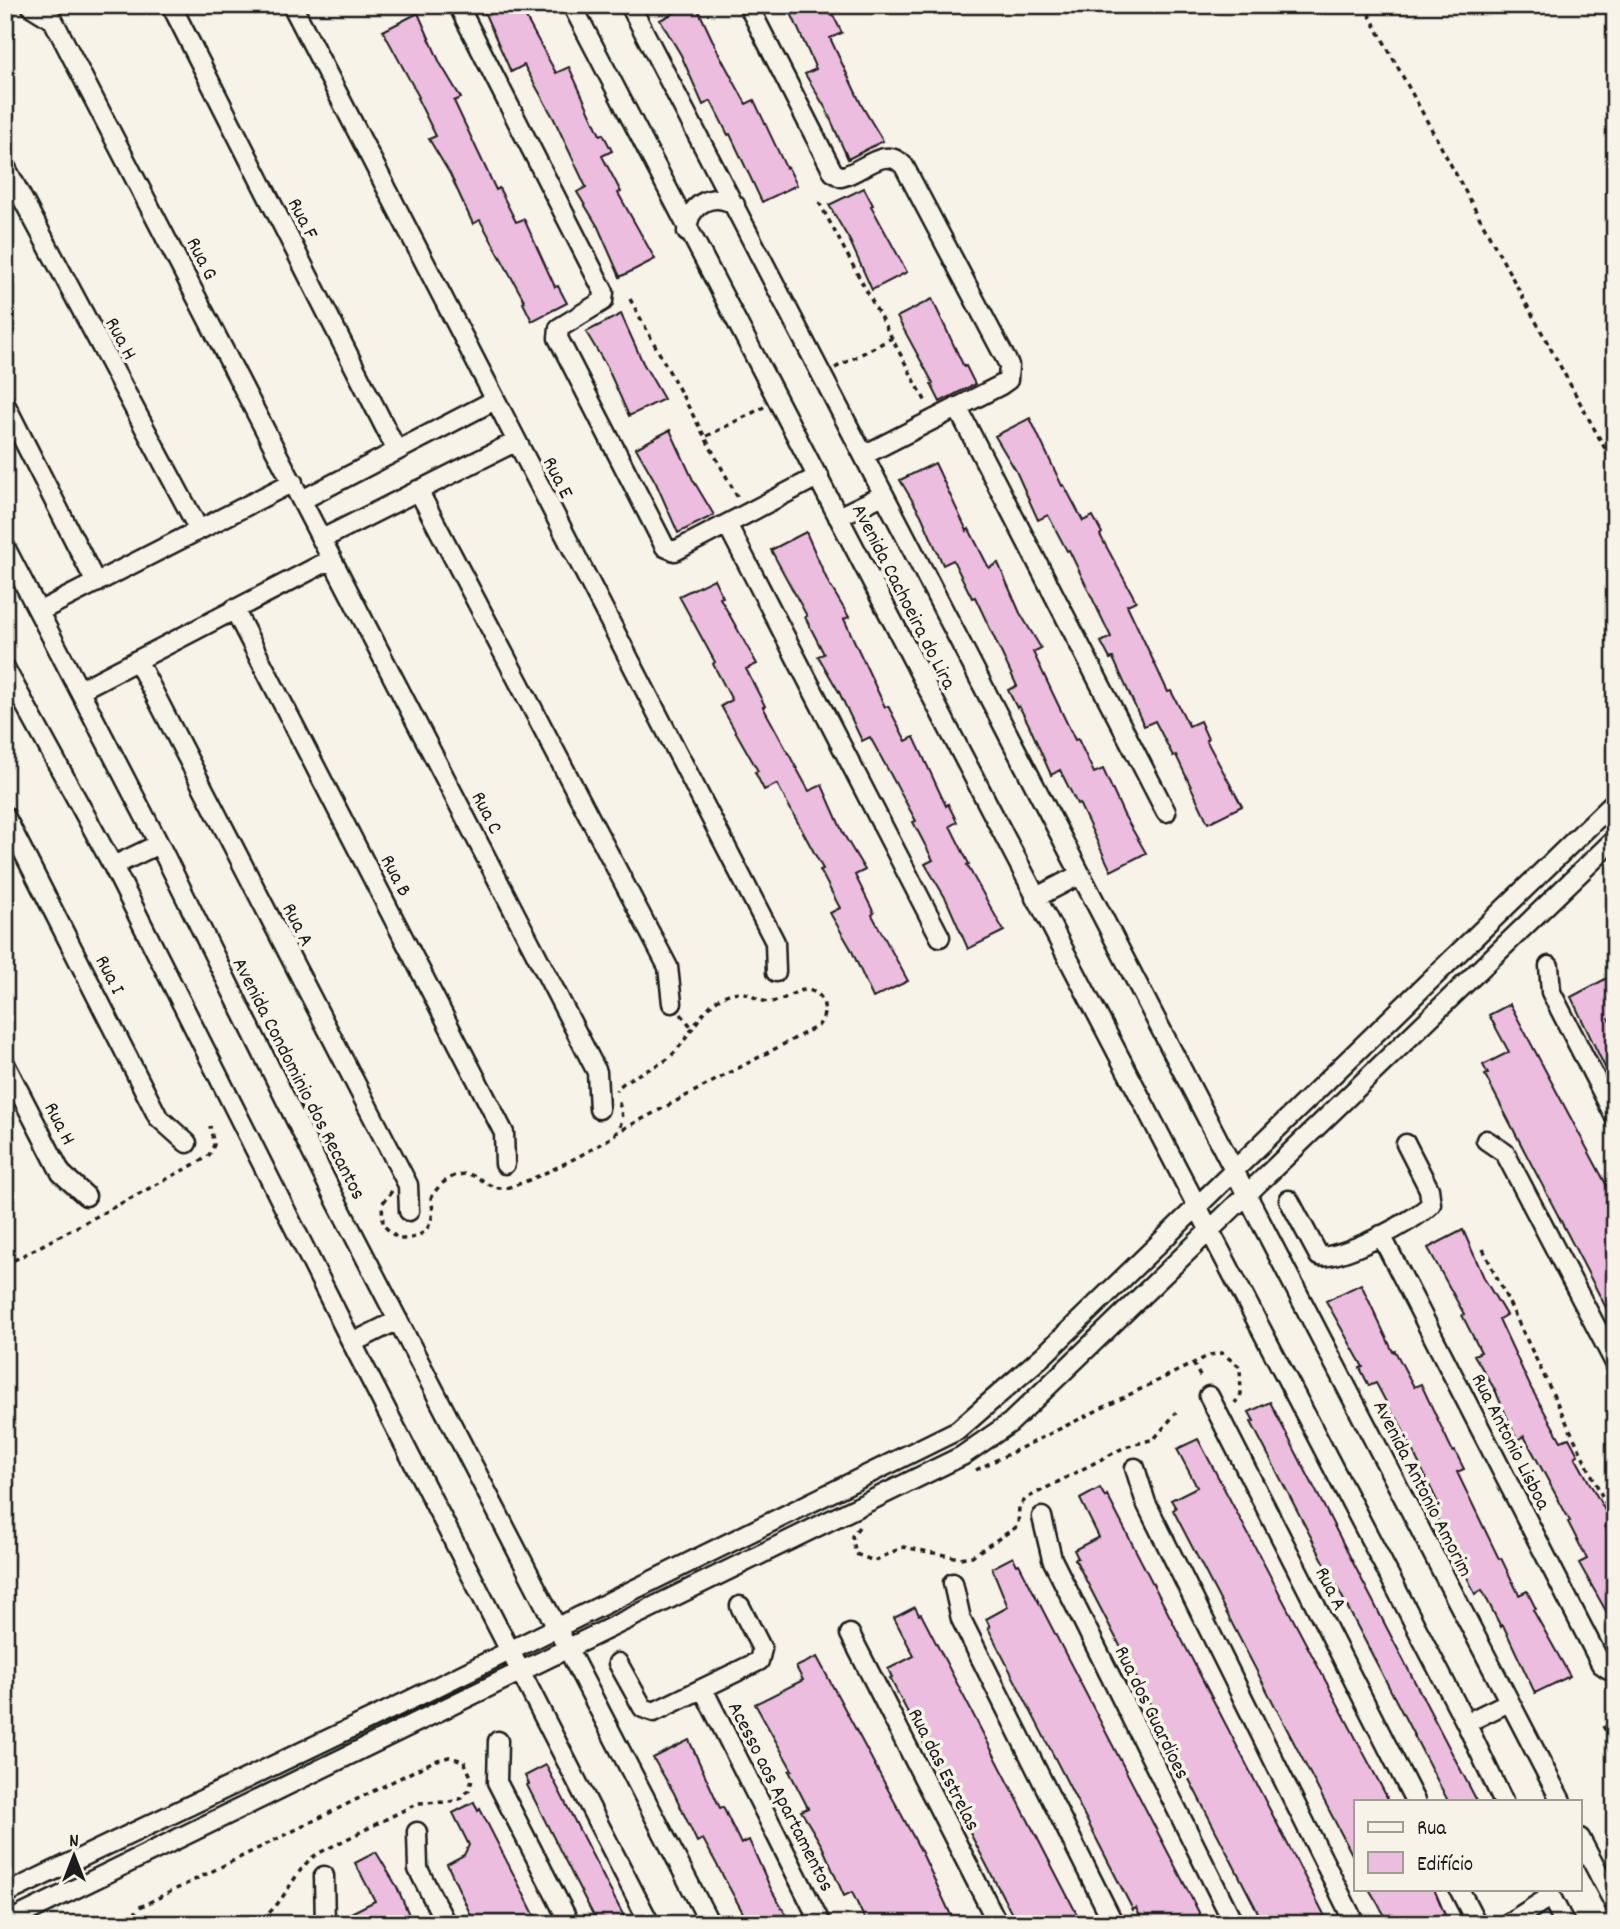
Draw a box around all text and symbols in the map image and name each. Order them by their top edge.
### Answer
street label: Rua F [278,193,325,246]
street label: Rua G [177,233,224,286]
street label: Rua H [96,313,143,366]
street label: Rua E [533,452,580,505]
street label: Avenida Cachoeira do Lira [842,499,963,696]
street label: Rua C [462,787,509,840]
street label: Rua B [371,850,418,903]
street label: Rua A [273,898,320,952]
street label: Rua I [86,951,131,1001]
street label: Avenida Condominio dos Recantos [223,953,372,1206]
street label: Rua H [35,1098,82,1151]
street label: Rua Antonio Lisboa [1462,1369,1557,1517]
street label: Avenida Antonio Amorim [1364,1396,1479,1583]
street label: Rua A [1306,1562,1353,1616]
street label: Rua dos Guardioes [1105,1641,1196,1785]
street label: Acesso aos Apartamentos [718,1697,840,1898]
street label: Rua das Estrelas [899,1704,986,1837]
legend [1354,1800,1582,1890]
text: Rua [1417,1815,1447,1845]
north arrow [38,1820,108,1890]
text: N [69,1829,79,1856]
text: Edifício [1417,1851,1473,1881]

